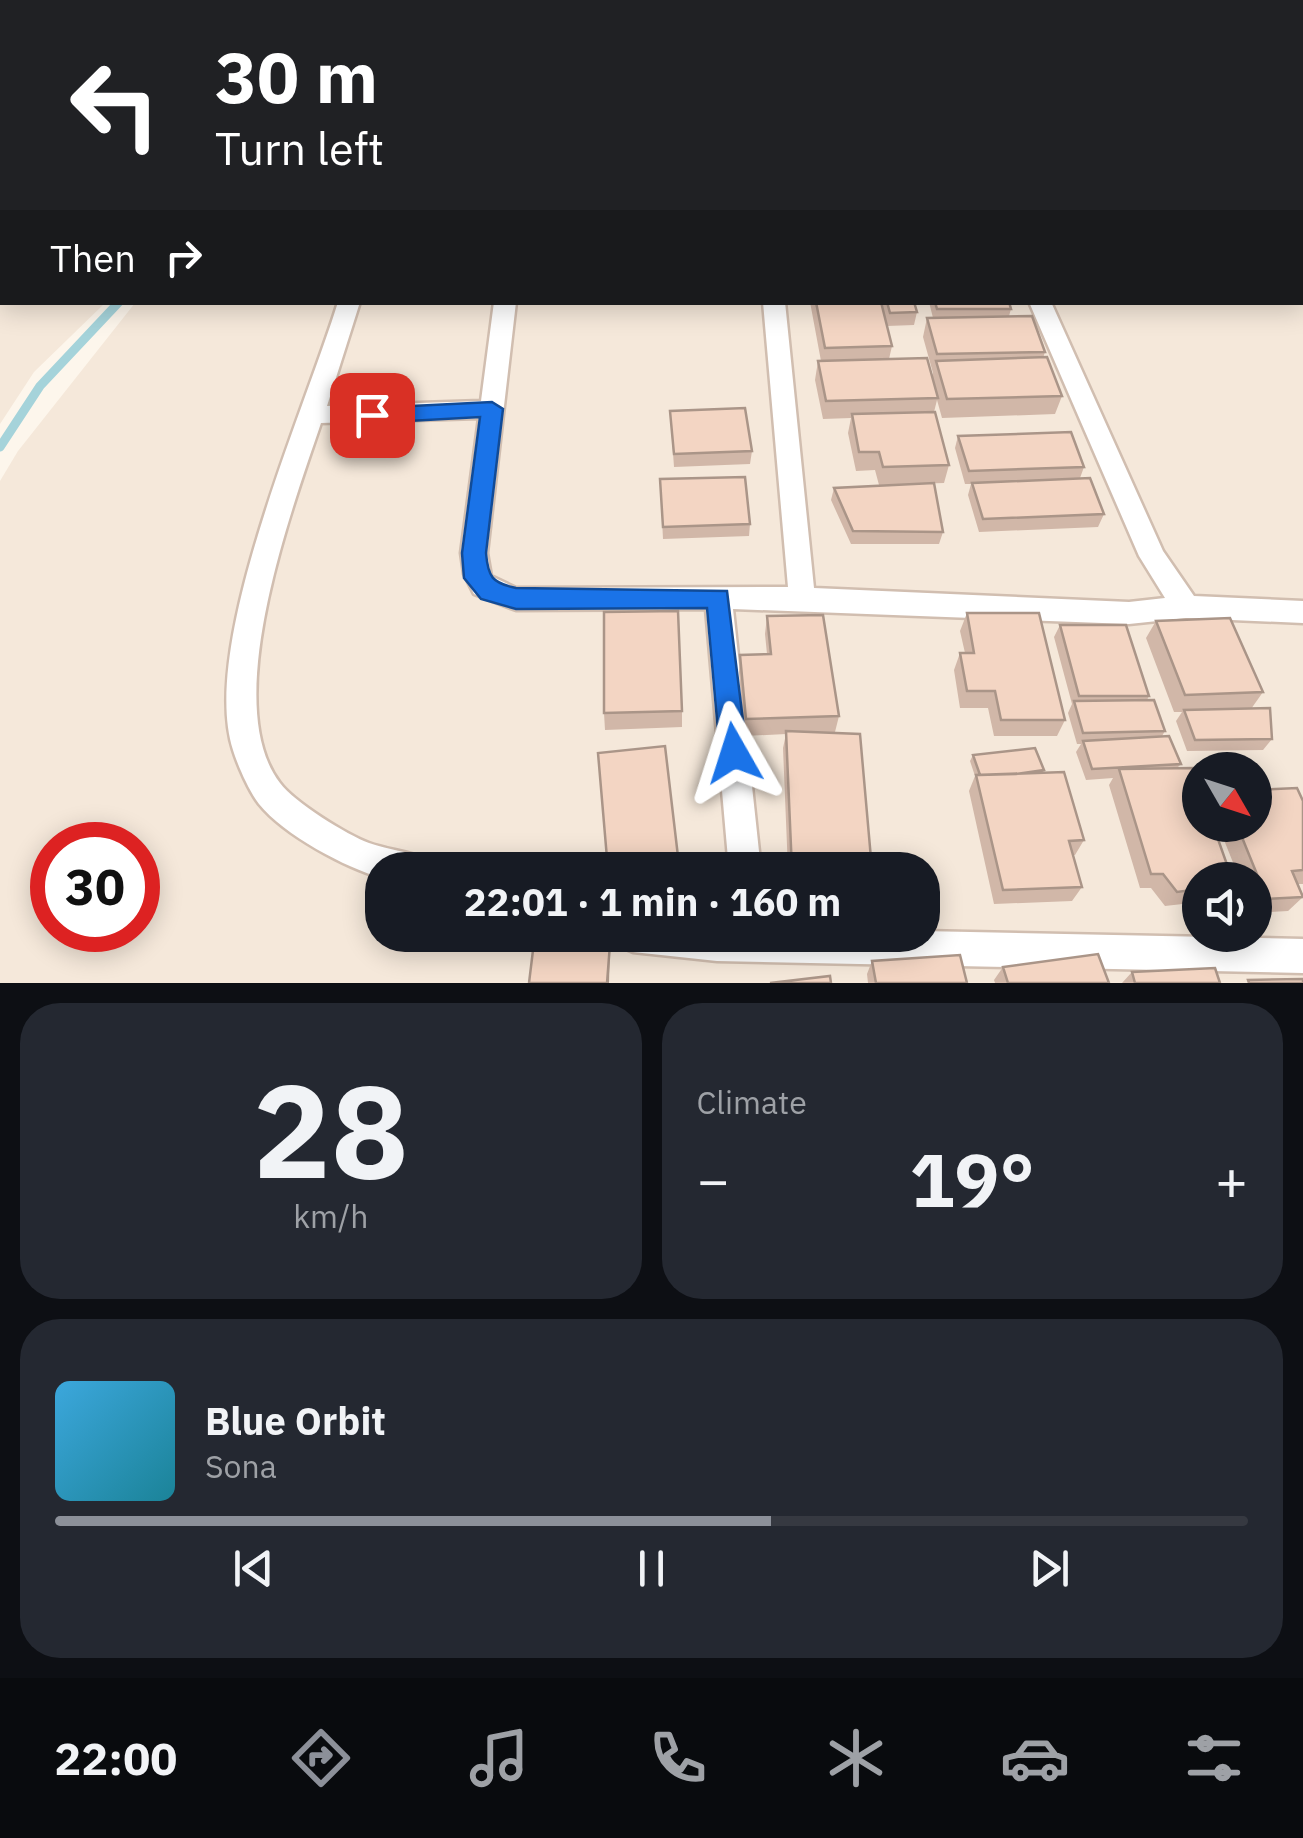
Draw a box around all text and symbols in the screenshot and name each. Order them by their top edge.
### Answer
text: 30 m [215,31,378,122]
icon: left [50,40,180,170]
text: Turn left [215,119,384,177]
icon: right [156,230,211,285]
text: Then [50,233,136,282]
pin [330,373,415,458]
icon: arrive [345,388,400,443]
position arrow [682,701,786,805]
north arrow [1182,752,1272,842]
map controls [1182,752,1272,952]
speed limit sign: 30 [30,822,160,952]
button: sound [1182,862,1272,952]
text: 22:01 · 1 min · 160 m [464,877,841,926]
text: 28 [253,1045,409,1214]
text: Climate [697,1081,807,1123]
text: 19° [910,1130,1035,1228]
text: − [697,1144,730,1215]
text: + [1215,1144,1248,1215]
text: km/h [293,1195,368,1237]
text: Blue Orbit [205,1396,386,1445]
text: Sona [205,1445,277,1487]
icon: previous [226,1541,281,1596]
icon: pause [624,1541,679,1596]
icon: next [1022,1541,1077,1596]
icon: directions [286,1723,356,1793]
icon: music [464,1723,534,1793]
icon: phone [643,1723,713,1793]
icon: climate [821,1723,891,1793]
icon: car [1000,1723,1070,1793]
icon: filters [1179,1723,1249,1793]
text: 22:00 [54,1729,177,1787]

